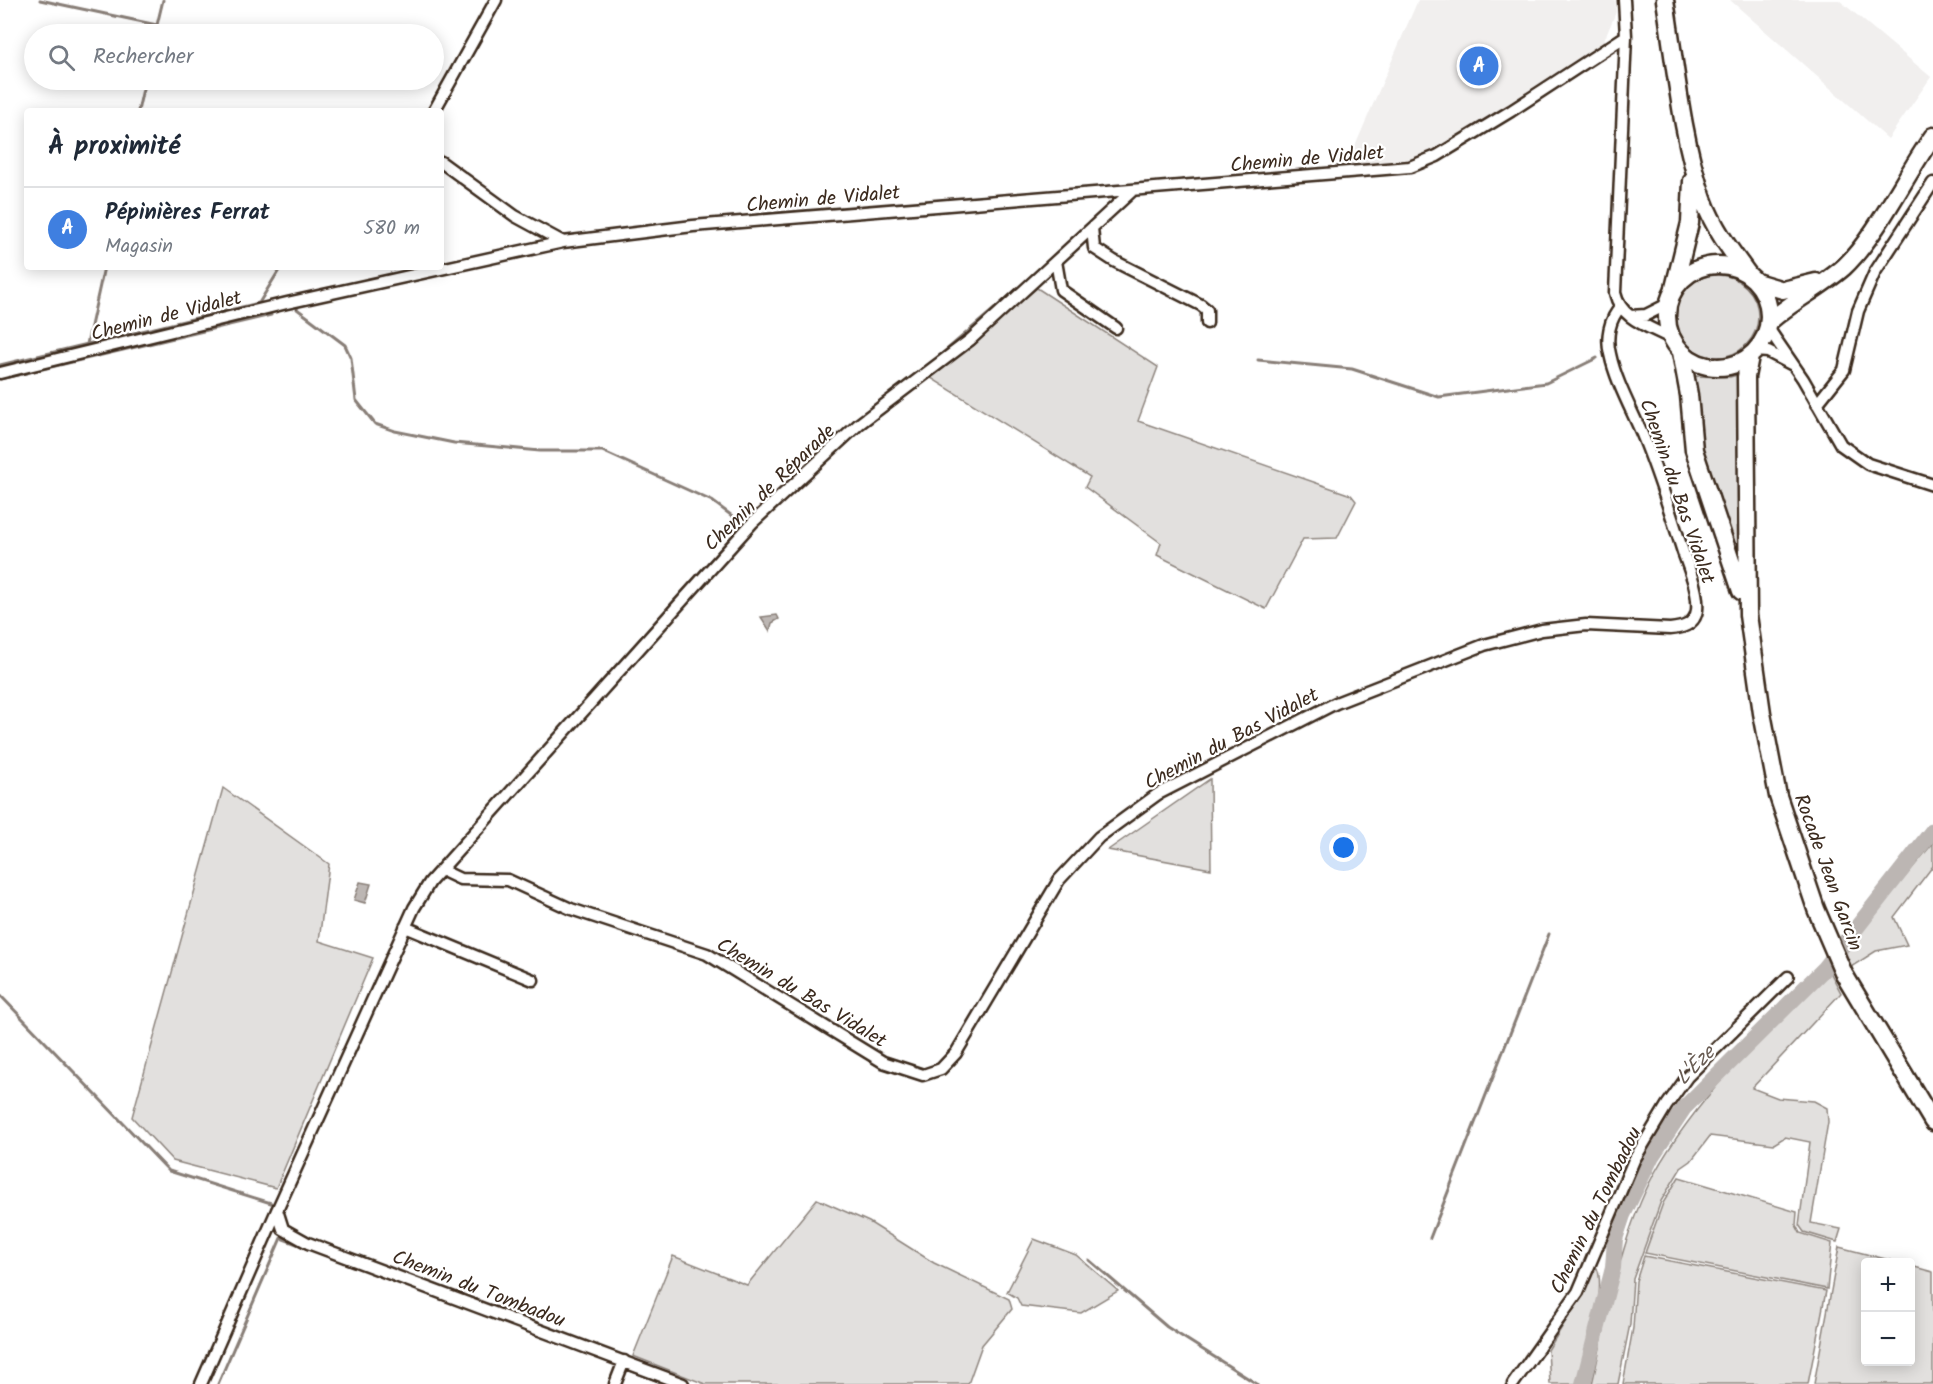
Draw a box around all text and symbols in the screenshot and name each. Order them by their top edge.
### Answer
search box [24,24,444,90]
text: Rechercher [93,40,193,75]
icon: search [45,41,78,74]
pin: A [1460,44,1498,88]
text: À proximité [48,126,180,168]
street label: Chemin de Vidalet [1229,137,1386,183]
street label: Chemin de Vidalet [745,177,902,223]
text: Pépinières Ferrat [105,196,270,231]
text: A [61,213,74,245]
text: 580 m [363,213,420,245]
text: Magasin [105,231,173,263]
street label: Chemin de Vidalet [88,283,246,351]
street label: Chemin du Bas Vidalet [1629,395,1723,589]
street label: Chemin de Réparade [697,417,844,560]
street label: Chemin du Bas Vidalet [1139,680,1325,799]
street label: Rocade Jean Garcin [1784,790,1870,956]
your location [1329,833,1358,862]
street label: Chemin du Bas Vidalet [710,930,892,1057]
water label: L'Èze [1668,1037,1726,1094]
street label: Chemin du Tombadou [1542,1121,1651,1300]
street label: Chemin du Tombadou [387,1242,570,1338]
map controls [1861,1258,1915,1366]
button: + [1861,1258,1915,1312]
button: − [1861,1312,1915,1366]

